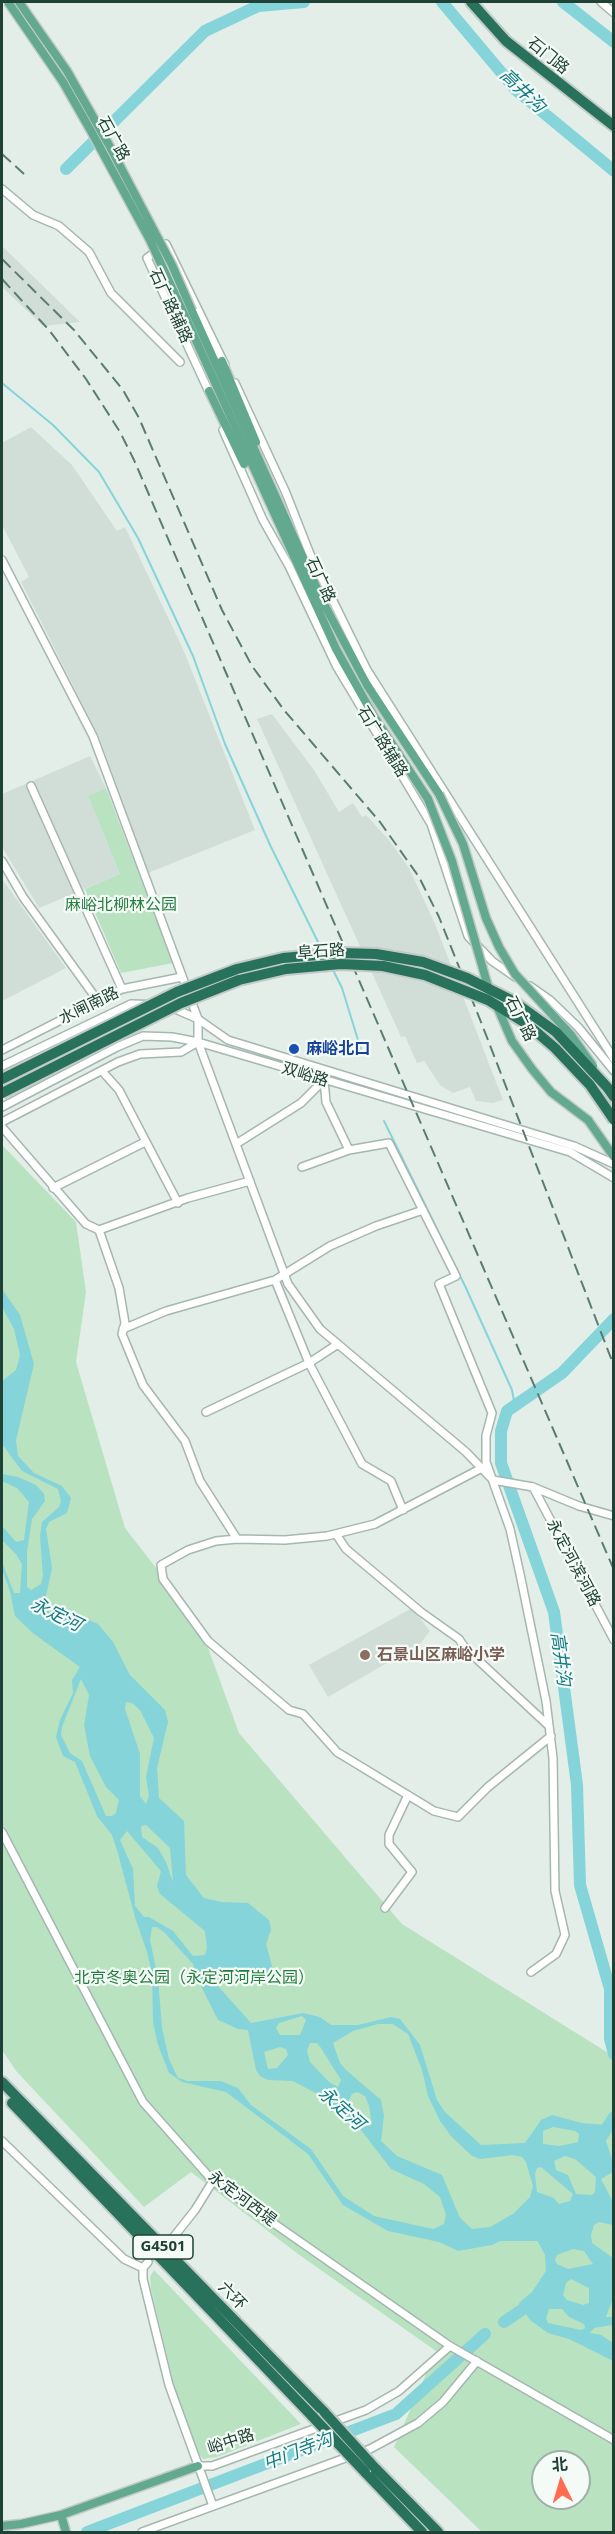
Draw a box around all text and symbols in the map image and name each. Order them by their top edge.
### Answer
street label: 石门路 [523,33,573,79]
water label: 高井沟 [495,64,549,118]
street label: 石广路 [93,113,133,165]
street label: 石广路辅路 [144,266,196,346]
street label: 石广路 [301,554,339,606]
street label: 石广路辅路 [353,703,411,781]
park label: 麻峪北柳林公园 [65,895,177,915]
street label: 阜石路 [296,941,346,963]
street label: 水闸南路 [56,983,122,1029]
street label: 石广路 [501,993,539,1045]
place label: 麻峪北口 [306,1039,370,1059]
marker: 麻峪北口 [287,1042,301,1056]
street label: 双峪路 [279,1059,331,1091]
street label: 永定河滨河路 [542,1516,604,1610]
water label: 永定河 [27,1593,85,1637]
water label: 高井沟 [546,1631,574,1687]
place label: 石景山区麻峪小学 [377,1645,505,1665]
marker: 石景山区麻峪小学 [358,1648,372,1662]
park label: 北京冬奥公园（永定河河岸公园） [74,1968,314,1988]
water label: 永定河 [314,2083,368,2135]
street label: 永定河西堤 [204,2167,280,2231]
road number: G4501 [133,2235,193,2259]
street label: 六环 [214,2278,250,2314]
street label: 峪中路 [205,2425,257,2459]
water label: 中门寺沟 [261,2429,335,2475]
north arrow [531,2450,591,2510]
text: 北 [551,2452,569,2476]

